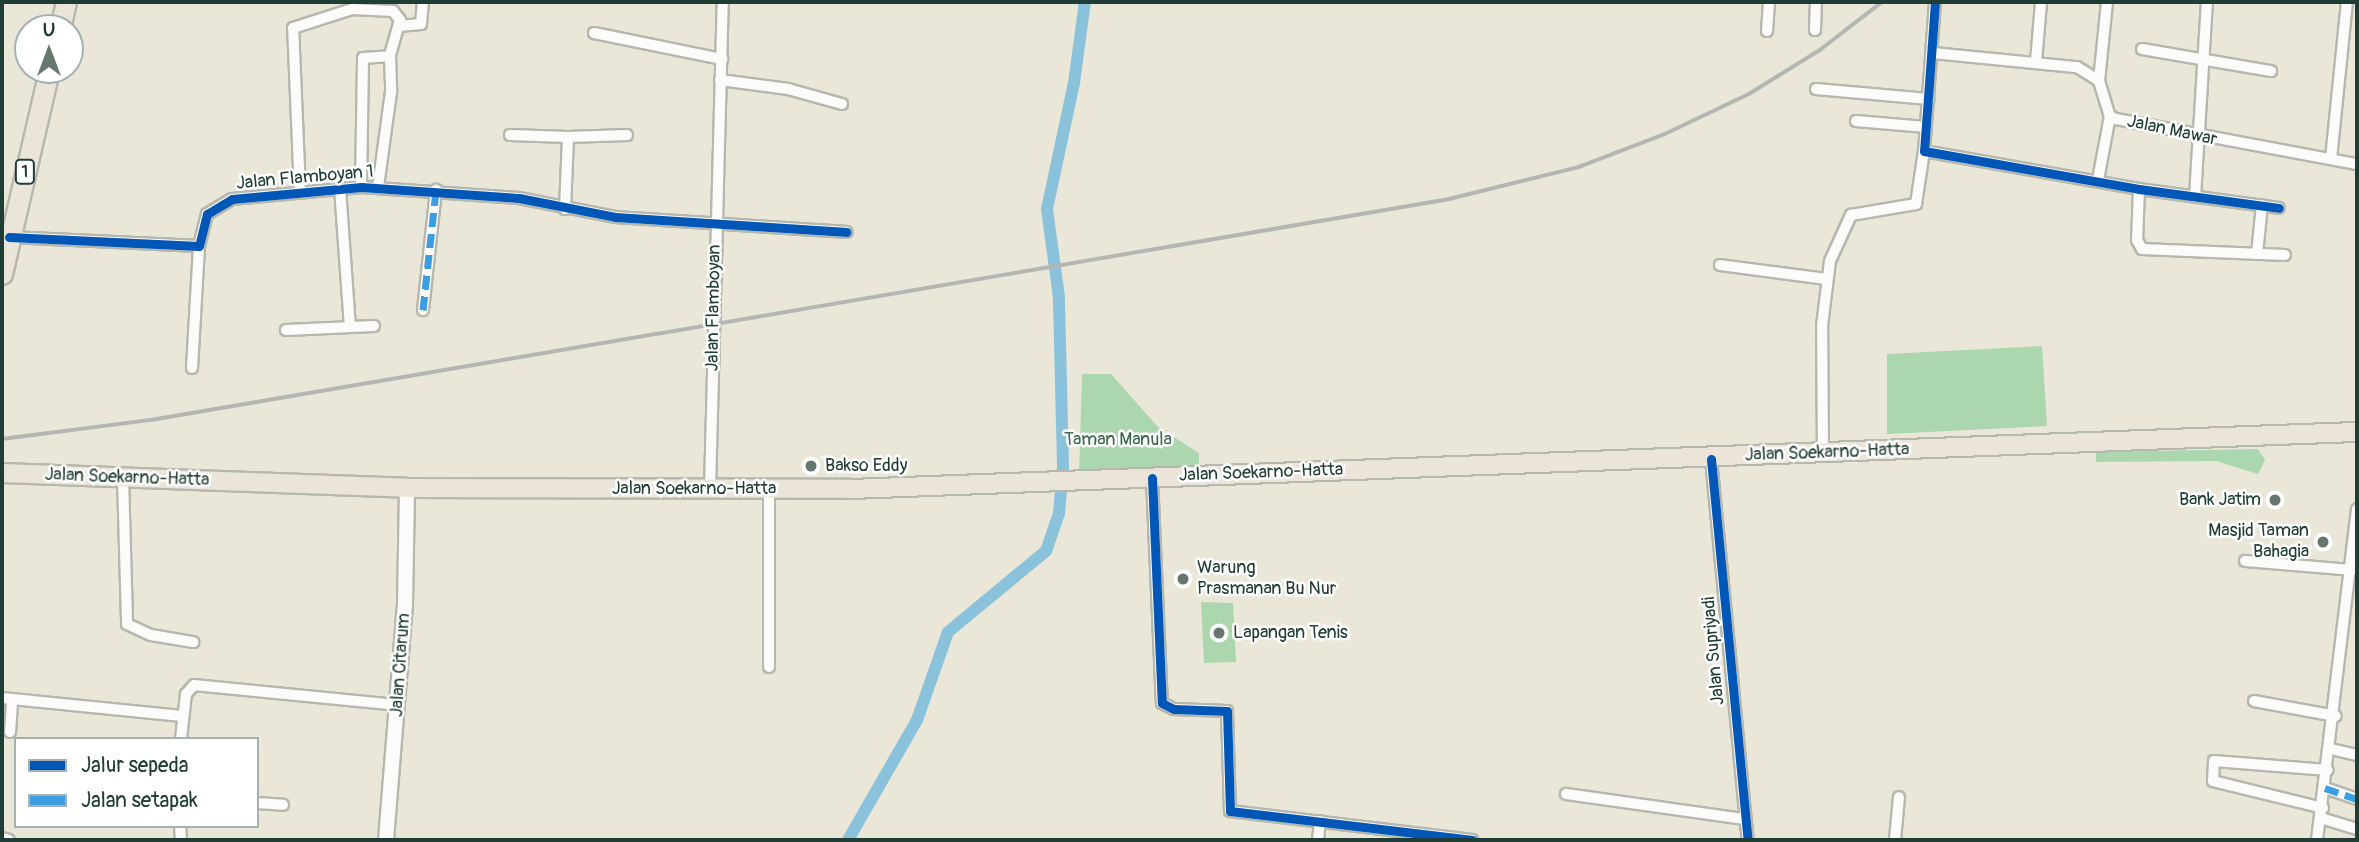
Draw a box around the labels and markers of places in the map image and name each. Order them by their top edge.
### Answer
place label: Bakso Eddy [825,455,907,477]
marker: Bakso Eddy [803,458,819,474]
place label: Bank Jatim [2179,489,2261,511]
marker: Bank Jatim [2267,492,2283,508]
place label: Masjid Taman Bahagia [2208,521,2309,564]
marker: Masjid Taman Bahagia [2315,534,2331,550]
place label: Warung Prasmanan Bu Nur [1197,558,1336,600]
marker: Warung Prasmanan Bu Nur [1175,571,1191,587]
place label: Lapangan Tenis [1233,622,1348,644]
marker: Lapangan Tenis [1211,625,1227,641]

